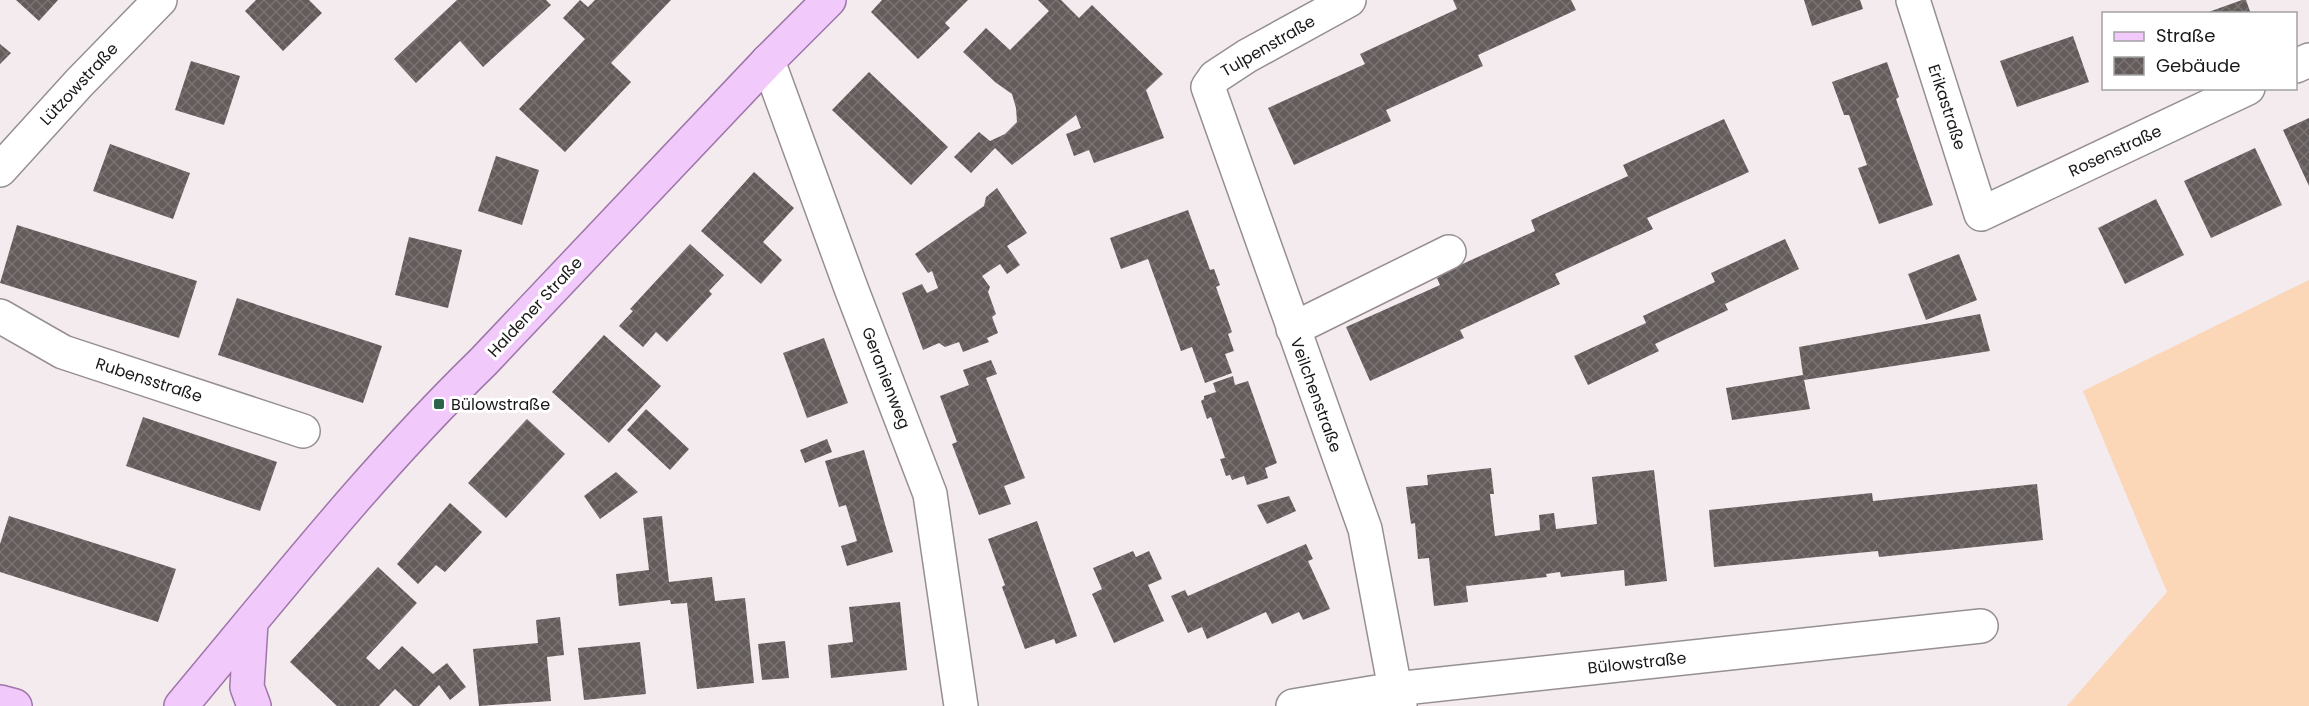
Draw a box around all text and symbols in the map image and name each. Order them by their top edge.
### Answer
street label: Tulpenstraße [1217,10,1320,82]
legend [2102,12,2297,90]
text: Straße [2156,23,2215,48]
street label: Lützowstraße [35,38,123,130]
text: Gebäude [2156,53,2240,78]
street label: Erikastraße [1922,61,1972,153]
street label: Rosenstraße [2065,119,2165,183]
street label: Haldener Straße [482,252,588,362]
street label: Geranienweg [856,324,916,432]
street label: Veilchenstraße [1285,334,1347,456]
street label: Rubensstraße [93,352,205,408]
place label: Bülowstraße [451,393,550,416]
marker: Bülowstraße [432,397,446,411]
street label: Bülowstraße [1587,646,1688,680]

